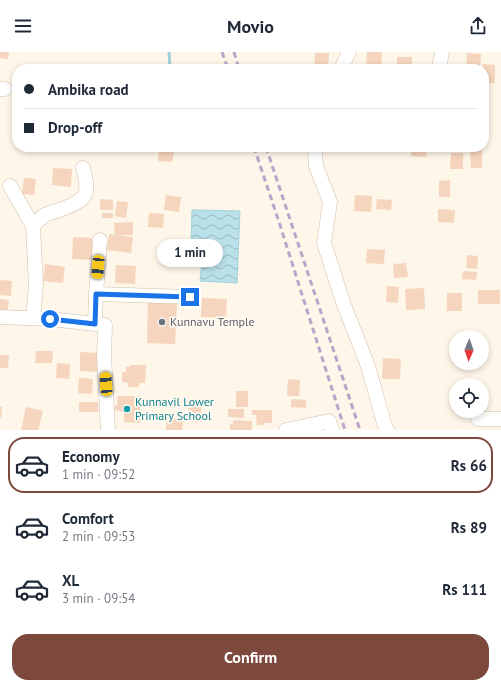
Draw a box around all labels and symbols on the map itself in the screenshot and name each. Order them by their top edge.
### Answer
callout: 1 min [157,239,223,267]
car [91,255,105,279]
route end [181,288,199,306]
route start [41,310,59,328]
place label: Kunnavu Temple [170,314,255,329]
marker: Kunnavu Temple [157,317,167,327]
north arrow [449,330,489,370]
car [99,372,113,396]
place label: Kunnavil Lower Primary School [135,394,214,423]
marker: Kunnavil Lower Primary School [122,404,132,414]

